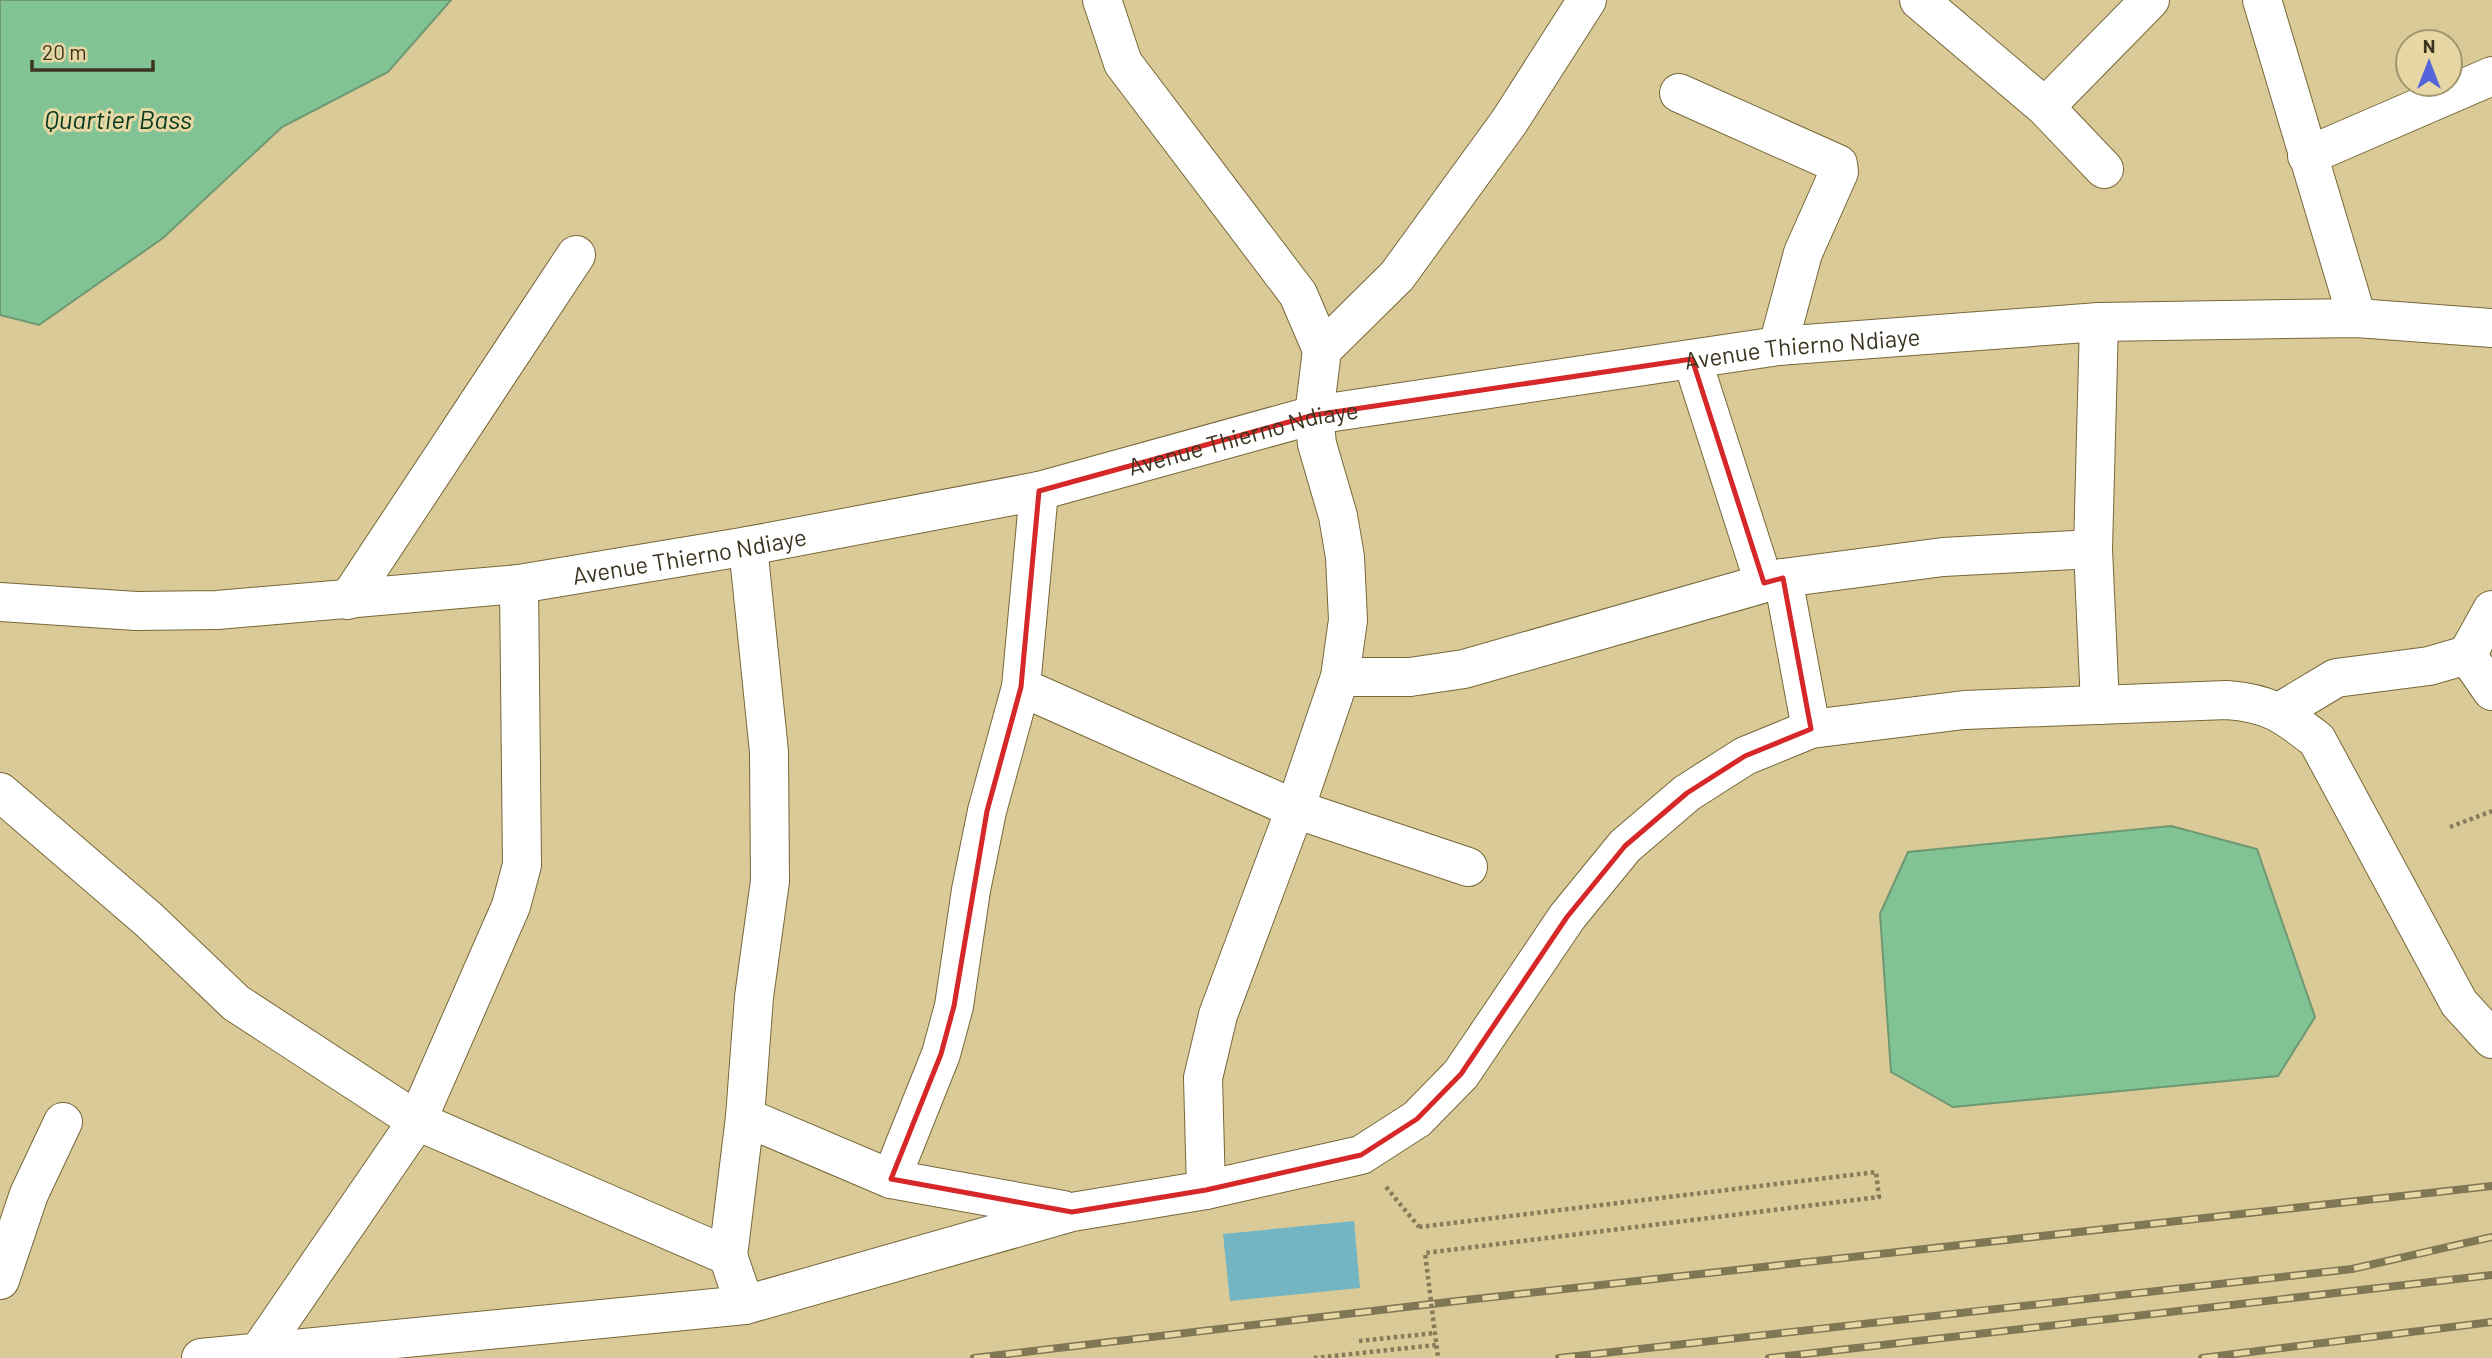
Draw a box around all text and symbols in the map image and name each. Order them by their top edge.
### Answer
scale bar [32,28,152,72]
north arrow [2394,28,2464,98]
text: N [2423,34,2435,57]
text: 20 m [42,39,87,64]
water label: Quartier Bass [44,103,192,134]
street label: Avenue Thierno Ndiaye [1682,321,1921,374]
street label: Avenue Thierno Ndiaye [1125,394,1360,480]
street label: Avenue Thierno Ndiaye [570,521,809,589]

